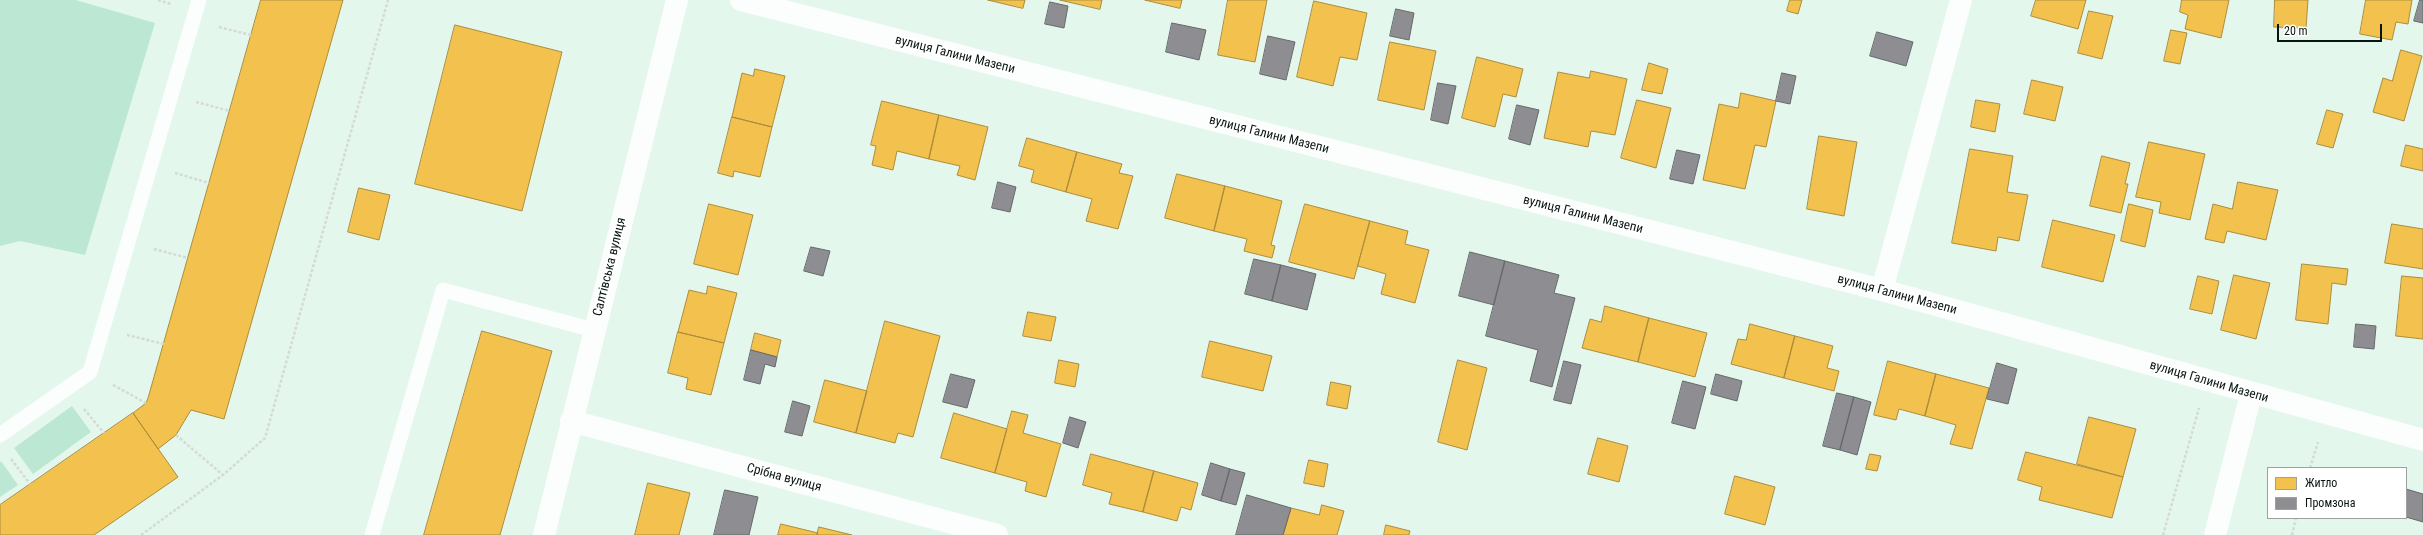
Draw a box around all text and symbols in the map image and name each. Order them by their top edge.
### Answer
scale bar [2279,16,2384,42]
text: 20 m [2284,24,2308,38]
street label: вулиця Галини Мазепи [893,33,1017,77]
street label: вулиця Галини Мазепи [1207,113,1331,157]
street label: вулиця Галини Мазепи [1521,193,1645,237]
street label: Салтівська вулиця [590,216,630,318]
street label: вулиця Галини Мазепи [1836,272,1958,318]
street label: вулиця Галини Мазепи [2148,358,2270,406]
street label: Срібна вулиця [745,461,823,495]
legend [2267,467,2407,519]
text: Житло [2305,476,2337,490]
text: Промзона [2305,496,2355,510]

